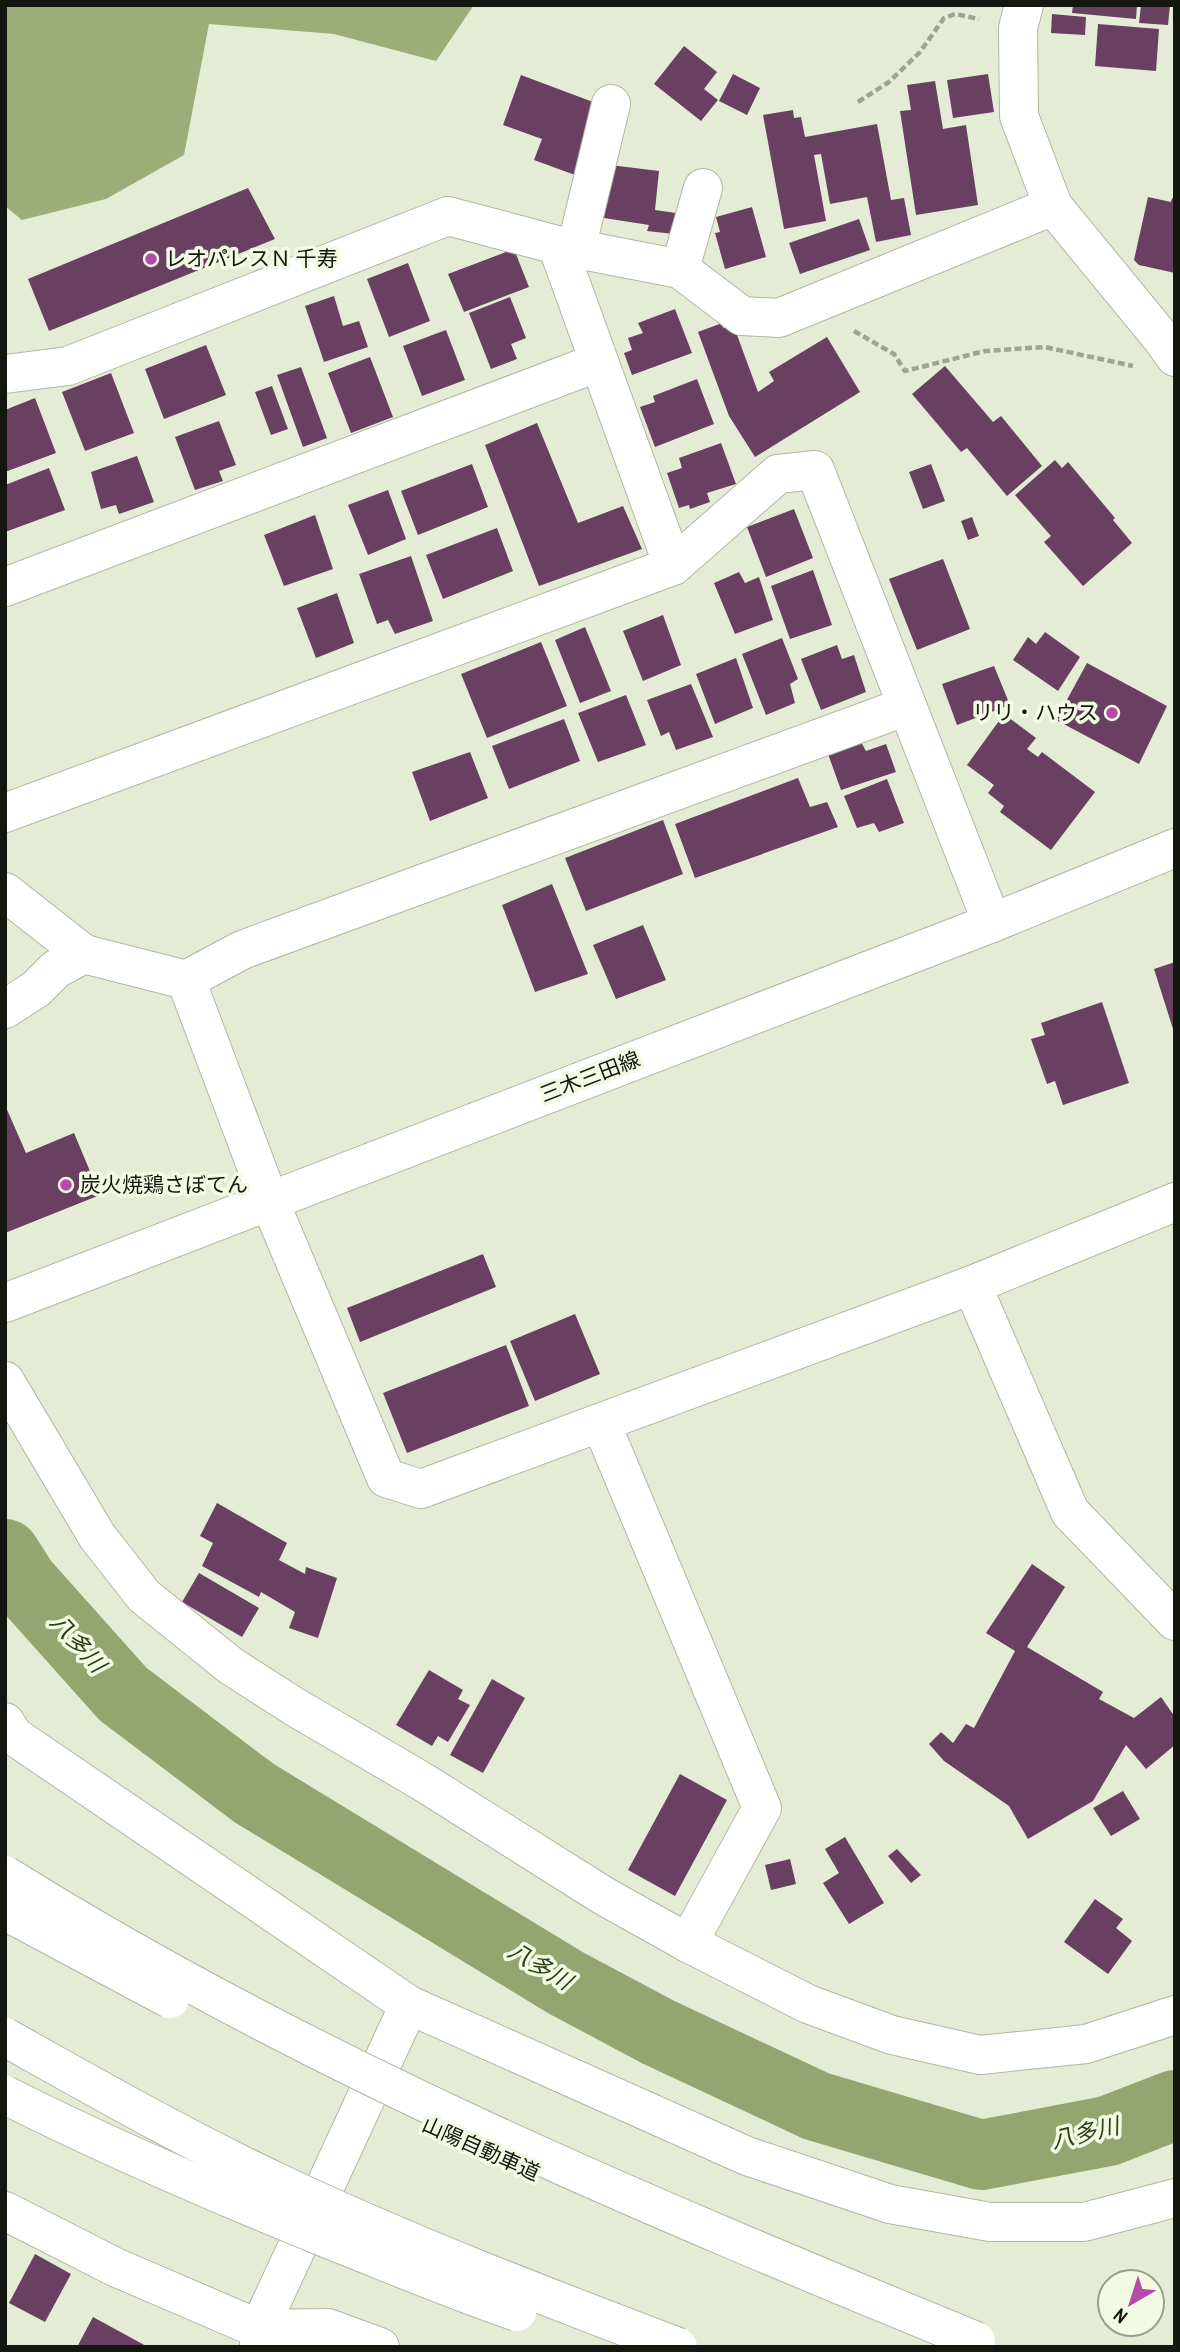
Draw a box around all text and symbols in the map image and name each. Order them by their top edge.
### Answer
place label: レオパレスＮ 千寿 [165,244,338,273]
marker: レオパレスＮ 千寿 [143,251,159,267]
place label: リリ・ハウス [972,698,1098,727]
marker: リリ・ハウス [1104,705,1120,721]
street label: 三木三田線 [536,1044,644,1109]
place label: 炭火焼鶏さぼてん [80,1170,248,1199]
marker: 炭火焼鶏さぼてん [58,1177,74,1193]
water label: 八多川 [44,1607,115,1681]
water label: 八多川 [503,1935,580,1998]
water label: 八多川 [1048,2109,1125,2155]
street label: 山陽自動車道 [418,2110,545,2187]
north arrow [1096,2268,1166,2338]
text: N [1108,2303,1133,2330]

